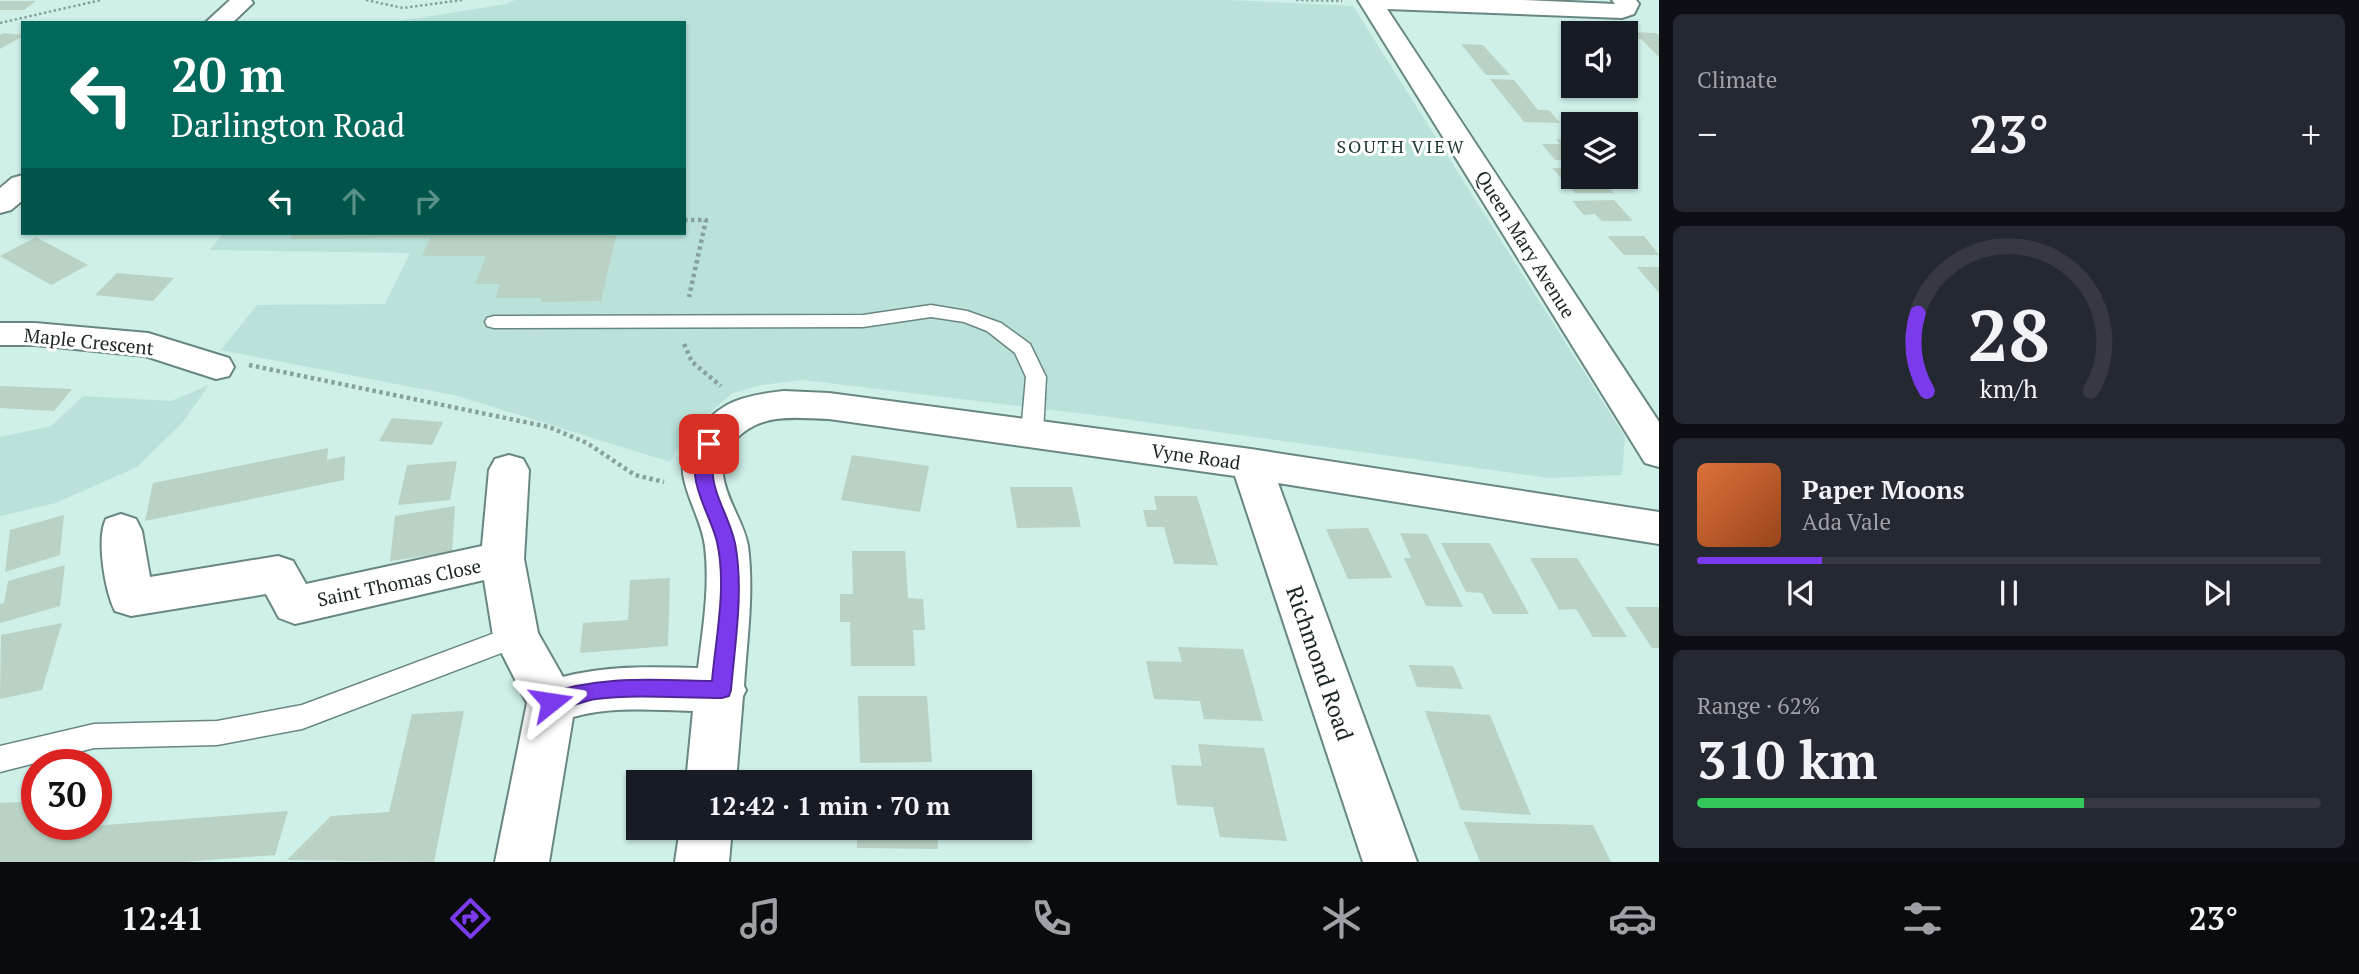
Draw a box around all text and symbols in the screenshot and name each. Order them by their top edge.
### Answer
map controls [1561,21,1638,189]
button: sound [1561,21,1638,98]
text: 20 m [171,41,285,106]
icon: left [56,49,147,140]
text: Climate [1697,64,1777,95]
text: 23° [1969,99,2049,168]
text: Darlington Road [171,104,405,146]
text: − [1697,109,1717,159]
text: + [2301,109,2321,159]
button: layers [1561,112,1638,189]
district label: SOUTH VIEW [1336,134,1466,158]
street label: Queen Mary Avenue [1470,165,1582,323]
icon: left [262,182,300,220]
icon: ahead [335,182,373,220]
icon: right [408,182,446,220]
text: 28 [1968,285,2050,382]
street label: Maple Crescent [23,322,155,360]
text: km/h [1980,372,2038,405]
pin [679,414,739,474]
icon: arrive [690,425,728,463]
street label: Vyne Road [1150,437,1243,475]
text: Paper Moons [1802,472,1965,506]
text: Ada Vale [1802,506,1891,537]
street label: Saint Thomas Close [315,552,483,612]
icon: previous [1782,574,1820,612]
icon: pause [1990,574,2028,612]
icon: next [2198,574,2236,612]
street label: Richmond Road [1279,582,1361,745]
position arrow [514,665,588,739]
text: Range · 62% [1697,690,1820,721]
text: 310 km [1697,725,1878,794]
speed limit sign: 30 [21,749,112,840]
text: 12:42 · 1 min · 70 m [708,788,950,822]
icon: directions [446,894,495,943]
icon: music [736,894,785,943]
icon: phone [1027,894,1076,943]
icon: climate [1317,894,1366,943]
icon: car [1608,894,1657,943]
icon: filters [1898,894,1947,943]
text: 12:41 [121,897,204,939]
text: 23° [2189,897,2238,939]

